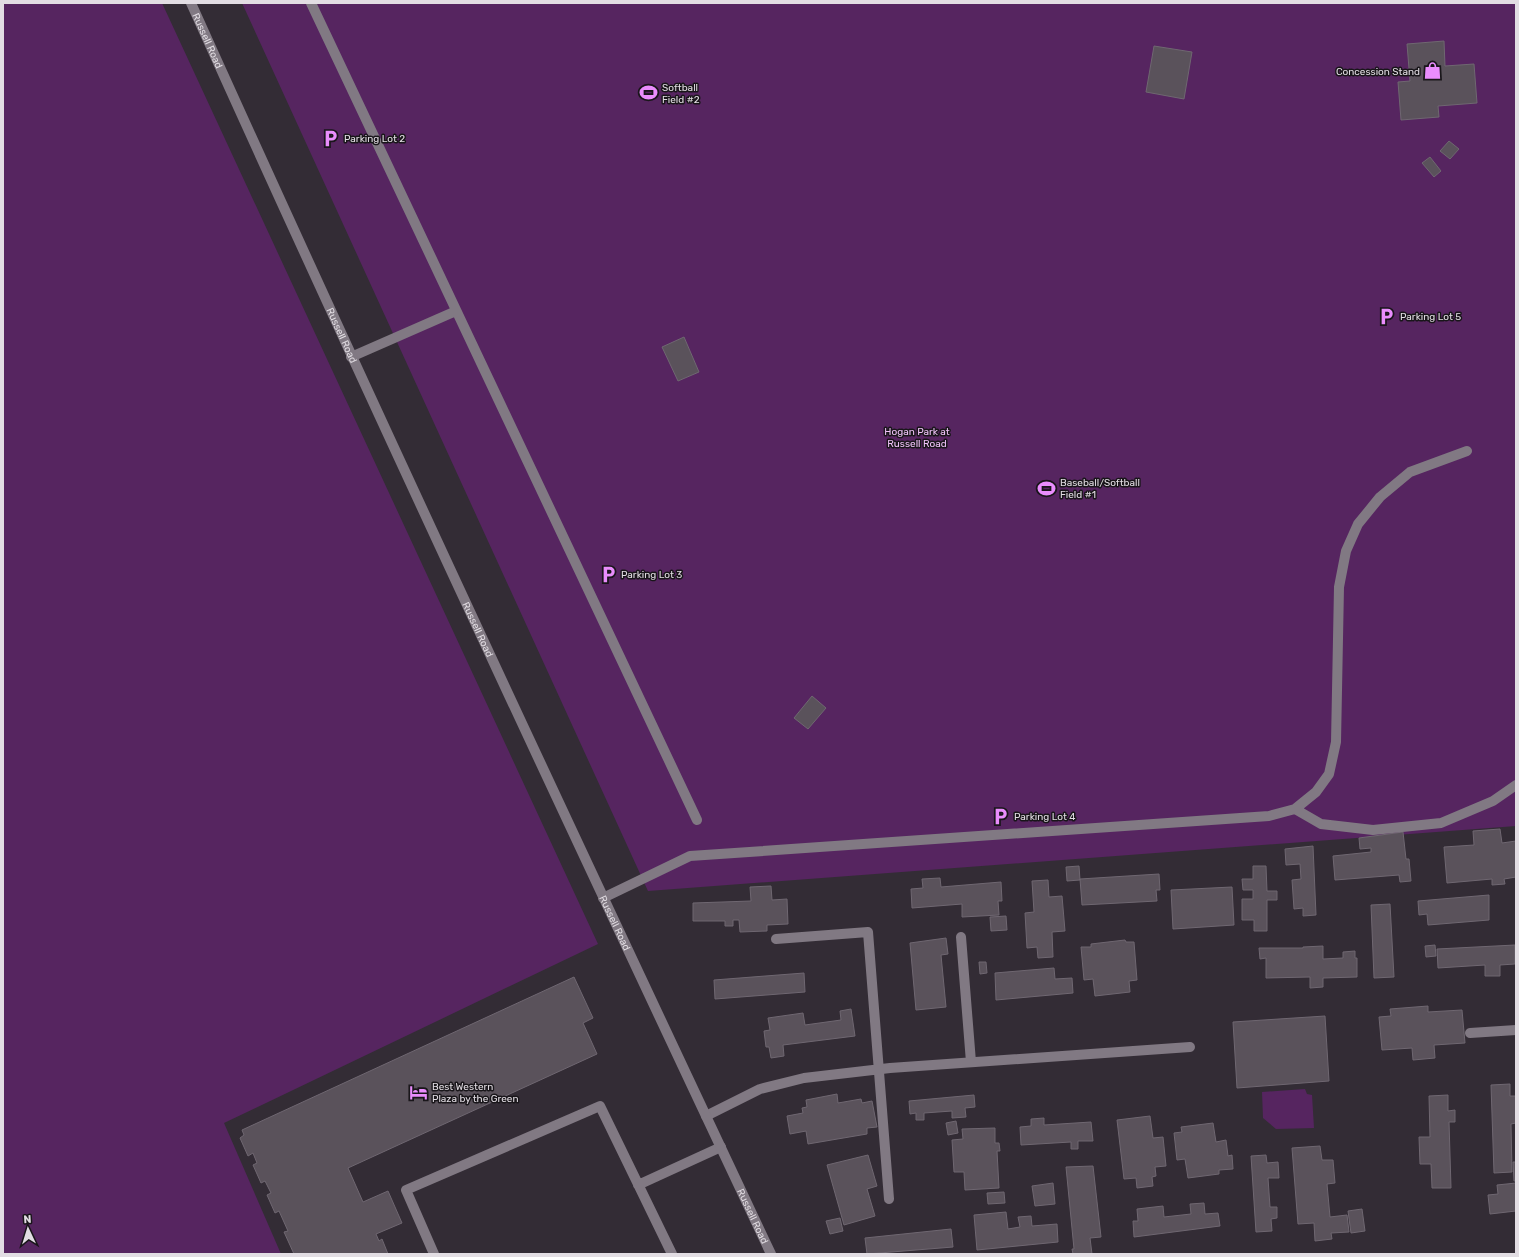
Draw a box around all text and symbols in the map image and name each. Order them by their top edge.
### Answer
street label: Russell Road [189,11,225,70]
shop icon: Concession Stand [1423,61,1443,81]
place label: Concession Stand [1336,66,1420,78]
place label: Softball Field #2 [662,82,700,106]
sports icon: Softball Field #2 [639,83,659,103]
parking icon: Parking Lot 2 [321,128,341,148]
place label: Parking Lot 2 [344,133,405,145]
street label: Russell Road [323,306,359,365]
parking icon: Parking Lot 5 [1377,306,1397,326]
place label: Parking Lot 5 [1400,311,1461,323]
park label: Hogan Park at Russell Road [884,426,950,450]
place label: Baseball/Softball Field #1 [1060,477,1140,501]
sports icon: Baseball/Softball Field #1 [1037,478,1057,498]
parking icon: Parking Lot 3 [598,564,618,584]
place label: Parking Lot 3 [621,569,682,581]
street label: Russell Road [459,600,495,659]
parking icon: Parking Lot 4 [991,806,1011,826]
place label: Parking Lot 4 [1014,811,1076,823]
street label: Russell Road [596,894,632,953]
place label: Best Western Plaza by the Green [432,1081,519,1105]
hotel icon: Best Western Plaza by the Green [409,1082,429,1102]
street label: Russell Road [734,1187,770,1246]
north arrow [8,1209,48,1249]
text: N [23,1213,32,1226]

